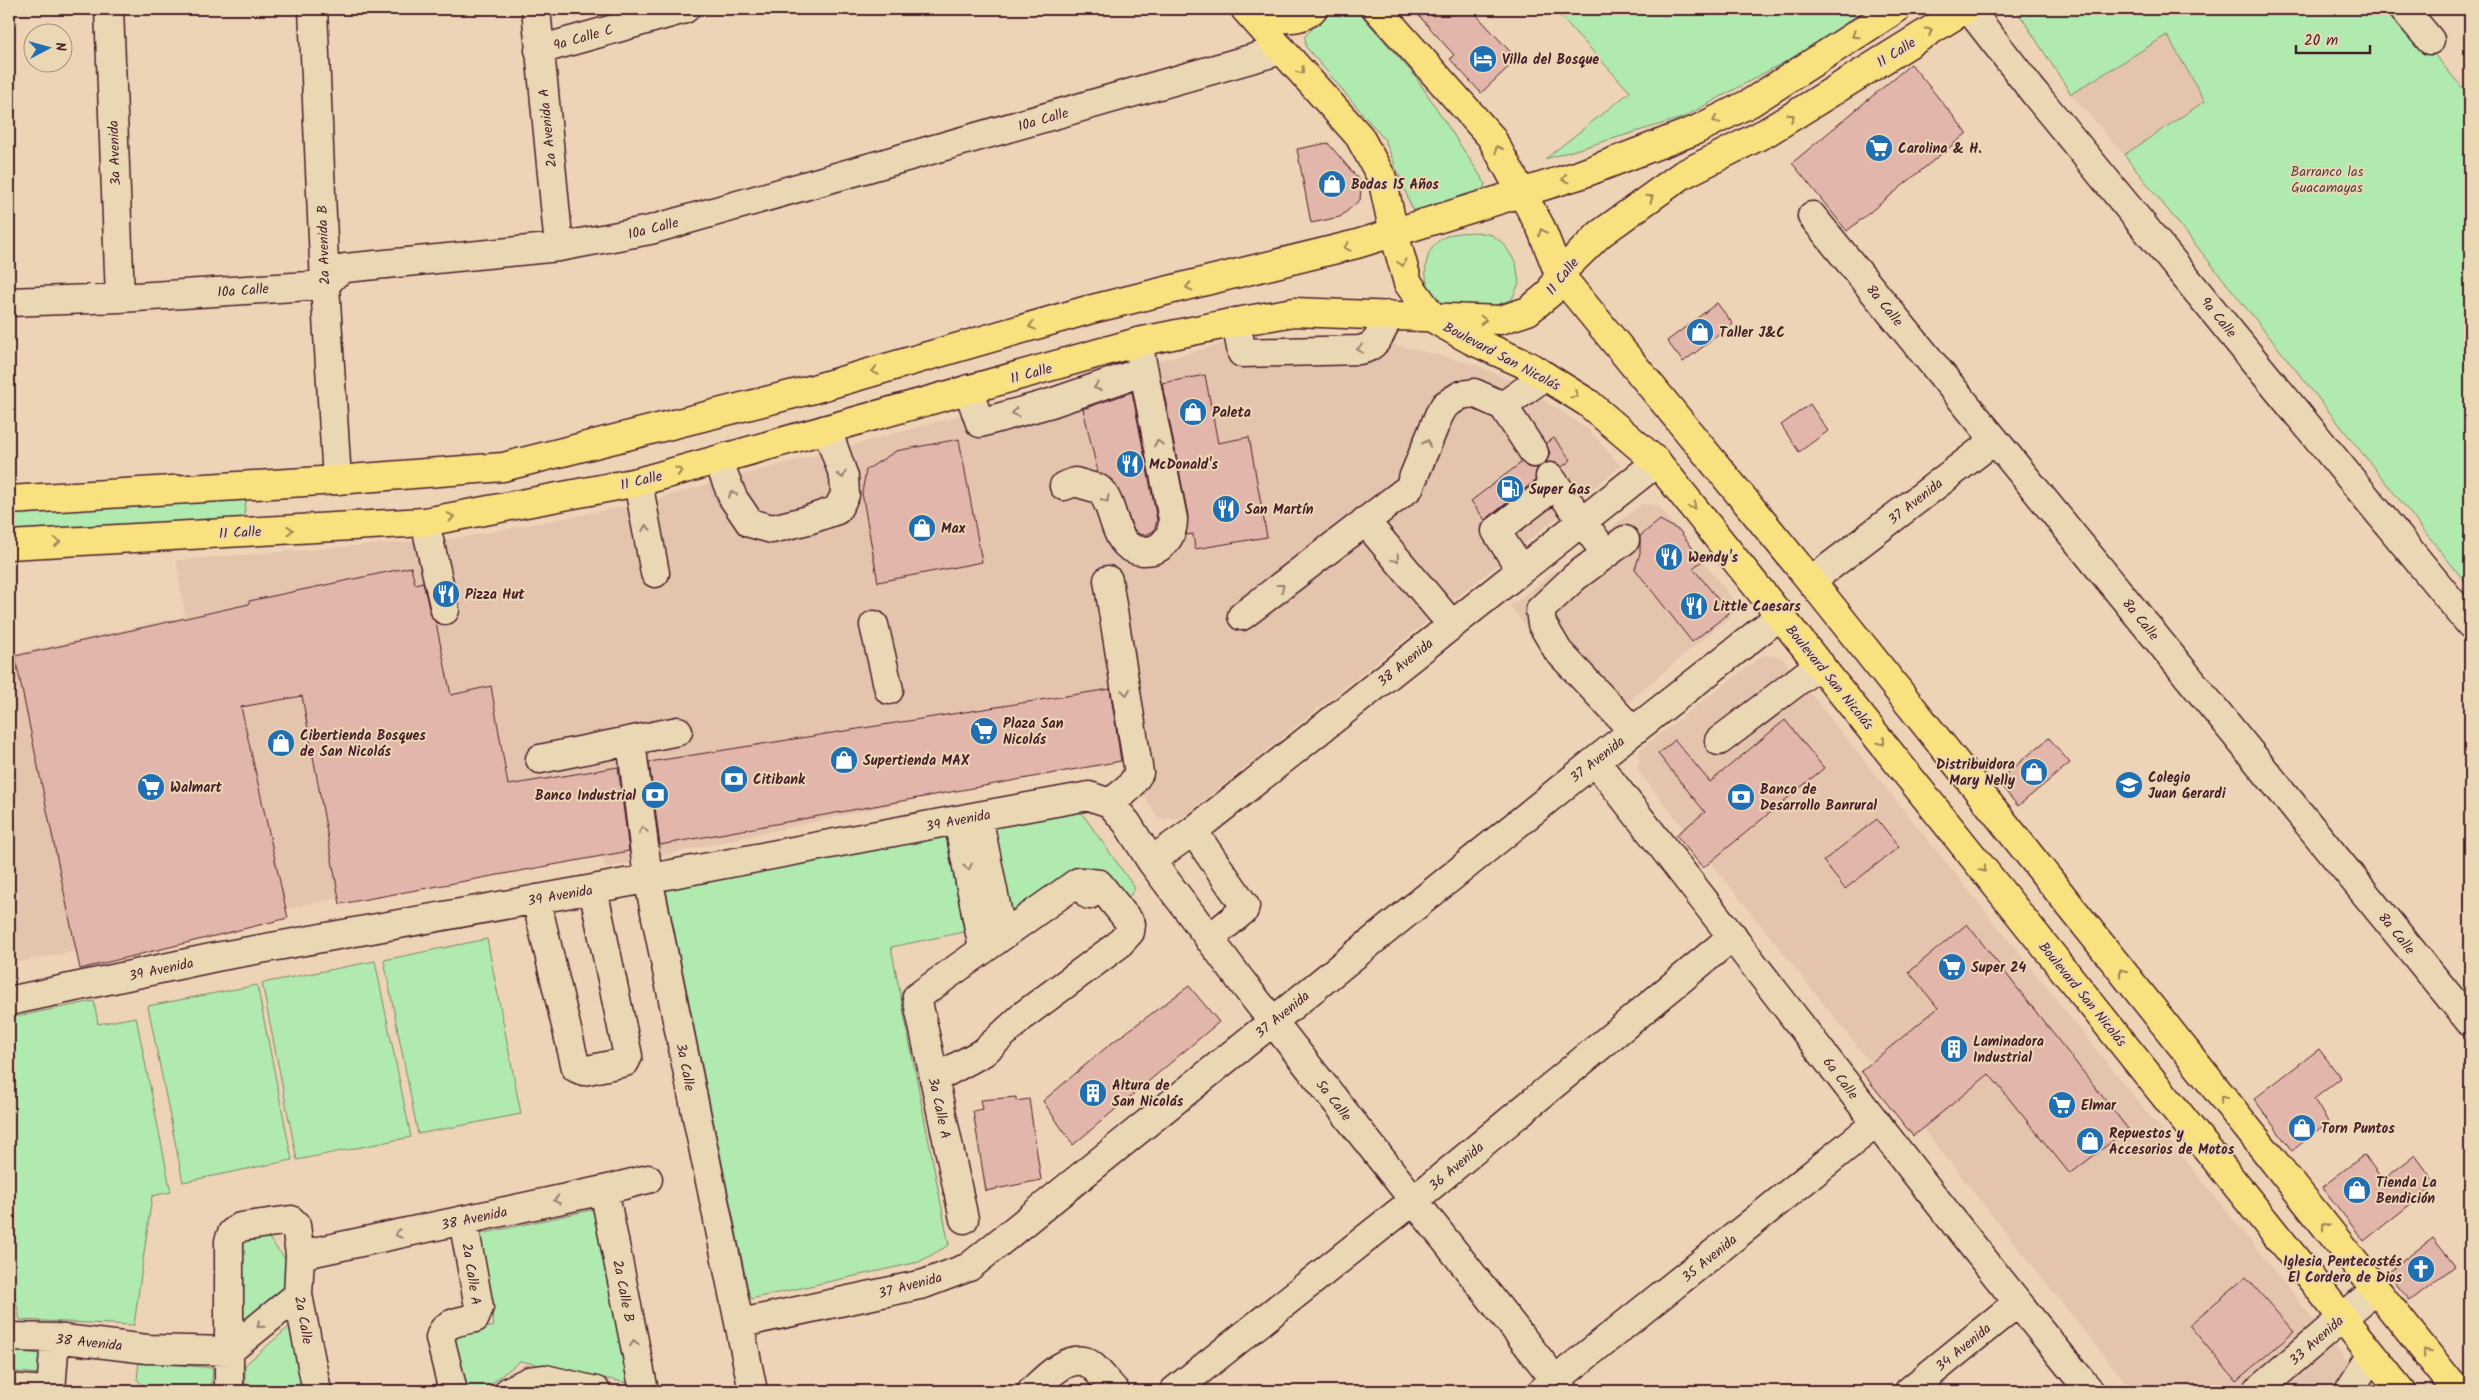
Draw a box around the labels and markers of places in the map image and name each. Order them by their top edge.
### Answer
hotel icon: Villa del Bosque [1468,44,1498,74]
place label: Villa del Bosque [1502,49,1599,71]
supermarket icon: Carolina & H. [1864,133,1894,163]
place label: Carolina & H. [1898,138,1982,160]
shop icon: Bodas 15 Años [1317,169,1347,199]
place label: Bodas 15 Años [1351,174,1439,196]
shop icon: Taller J&C [1685,317,1715,347]
place label: Taller J&C [1719,322,1785,344]
shop icon: Paleta [1178,397,1208,427]
place label: Paleta [1212,402,1251,424]
restaurant icon: McDonald's [1115,449,1145,479]
place label: McDonald's [1149,454,1218,476]
fuel station icon: Super Gas [1495,474,1525,504]
place label: Super Gas [1529,479,1591,501]
restaurant icon: San Martín [1211,494,1241,524]
place label: San Martín [1245,499,1314,521]
shop icon: Max [907,513,937,543]
place label: Max [941,518,966,540]
restaurant icon: Wendy's [1654,542,1684,572]
place label: Wendy's [1688,547,1738,569]
restaurant icon: Pizza Hut [431,579,461,609]
place label: Pizza Hut [465,584,525,606]
restaurant icon: Little Caesars [1679,591,1709,621]
place label: Little Caesars [1713,596,1801,618]
place label: Plaza San Nicolás [1003,713,1064,751]
supermarket icon: Plaza San Nicolás [969,716,999,746]
place label: Cibertienda Bosques de San Nicolás [300,725,426,763]
shop icon: Cibertienda Bosques de San Nicolás [266,728,296,758]
shop icon: Supertienda MAX [829,745,859,775]
place label: Supertienda MAX [863,750,970,772]
place label: Distribuidora Mary Nelly [1936,754,2016,792]
shop icon: Distribuidora Mary Nelly [2019,757,2049,787]
bank icon: Citibank [719,764,749,794]
place label: Colegio Juan Gerardi [2148,767,2226,805]
place label: Citibank [753,769,806,791]
school or university icon: Colegio Juan Gerardi [2114,770,2144,800]
supermarket icon: Walmart [136,772,166,802]
place label: Walmart [170,777,223,799]
place label: Banco de Desarrollo Banrural [1760,779,1877,817]
bank icon: Banco Industrial [640,780,670,810]
bank icon: Banco de Desarrollo Banrural [1726,782,1756,812]
place label: Banco Industrial [535,785,636,807]
supermarket icon: Super 24 [1937,952,1967,982]
place label: Super 24 [1971,957,2027,979]
place label: Laminadora Industrial [1973,1031,2044,1069]
building icon: Laminadora Industrial [1939,1034,1969,1064]
place label: Altura de San Nicolás [1112,1075,1184,1113]
building icon: Altura de San Nicolás [1078,1078,1108,1108]
supermarket icon: Elmar [2047,1090,2077,1120]
place label: Elmar [2081,1095,2117,1117]
shop icon: Torn Puntos [2287,1113,2317,1143]
place label: Torn Puntos [2321,1118,2395,1140]
place label: Repuestos y Accesorios de Motos [2109,1123,2235,1161]
shop icon: Repuestos y Accesorios de Motos [2075,1126,2105,1156]
place label: Tienda La Bendición [2376,1172,2437,1210]
shop icon: Tienda La Bendición [2342,1175,2372,1205]
place label: Iglesia Pentecostés El Cordero de Dios [2283,1251,2402,1289]
church icon: Iglesia Pentecostés El Cordero de Dios [2406,1254,2436,1284]

